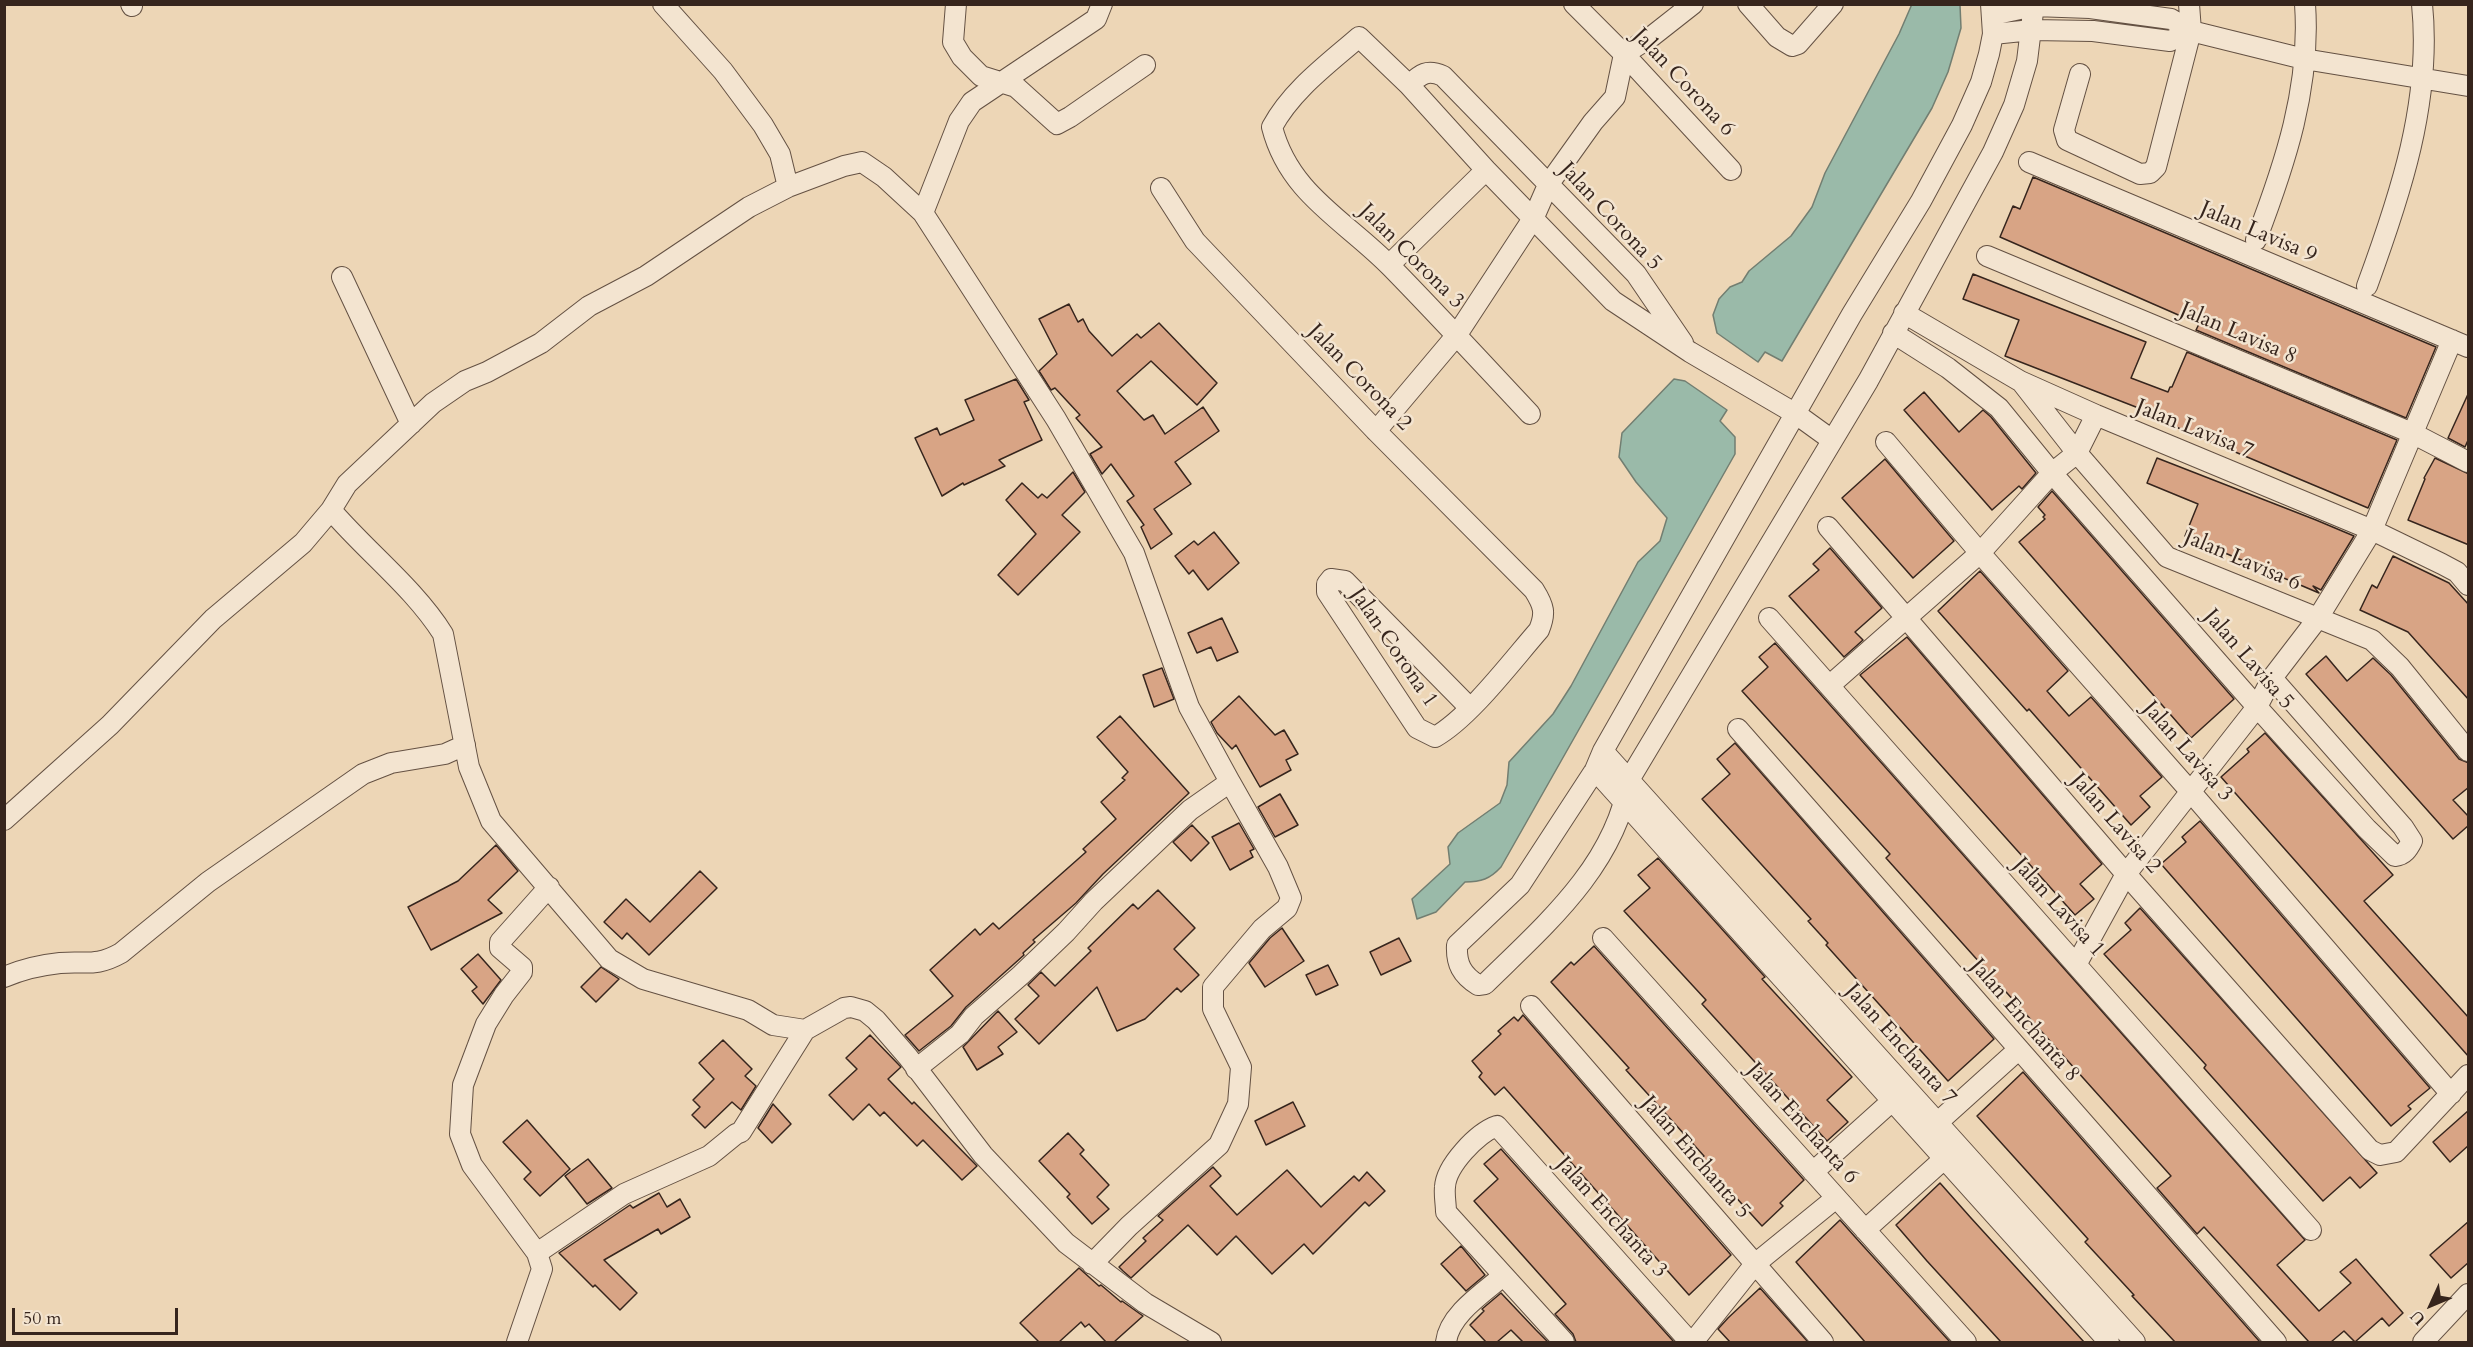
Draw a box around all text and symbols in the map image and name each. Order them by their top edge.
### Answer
street label: Jalan Corona 6 [1626,23,1740,143]
street label: Jalan Corona 5 [1553,157,1667,277]
street label: Jalan Lavisa 9 [2195,196,2321,270]
street label: Jalan Corona 3 [1353,199,1469,315]
street label: Jalan Lavisa 8 [2175,297,2301,371]
street label: Jalan Corona 2 [1301,319,1417,437]
street label: Jalan Lavisa 7 [2131,394,2257,466]
street label: Jalan Lavisa 6 [2179,524,2305,598]
street label: Jalan Corona 1 [1343,583,1443,713]
street label: Jalan Lavisa 5 [2197,604,2299,716]
street label: Jalan Lavisa 3 [2136,696,2238,808]
street label: Jalan Lavisa 2 [2064,768,2166,880]
street label: Jalan Lavisa 1 [2006,853,2110,963]
street label: Jalan Enchanta 8 [1963,954,2085,1088]
street label: Jalan Enchanta 7 [1839,979,1961,1111]
street label: Jalan Enchanta 6 [1741,1058,1863,1190]
street label: Jalan Enchanta 5 [1634,1091,1756,1225]
street label: Jalan Enchanta 3 [1550,1152,1672,1284]
north arrow [2401,1275,2461,1335]
scale bar [15,1296,182,1334]
text: U [2406,1305,2431,1330]
text: 50 m [23,1306,62,1331]

